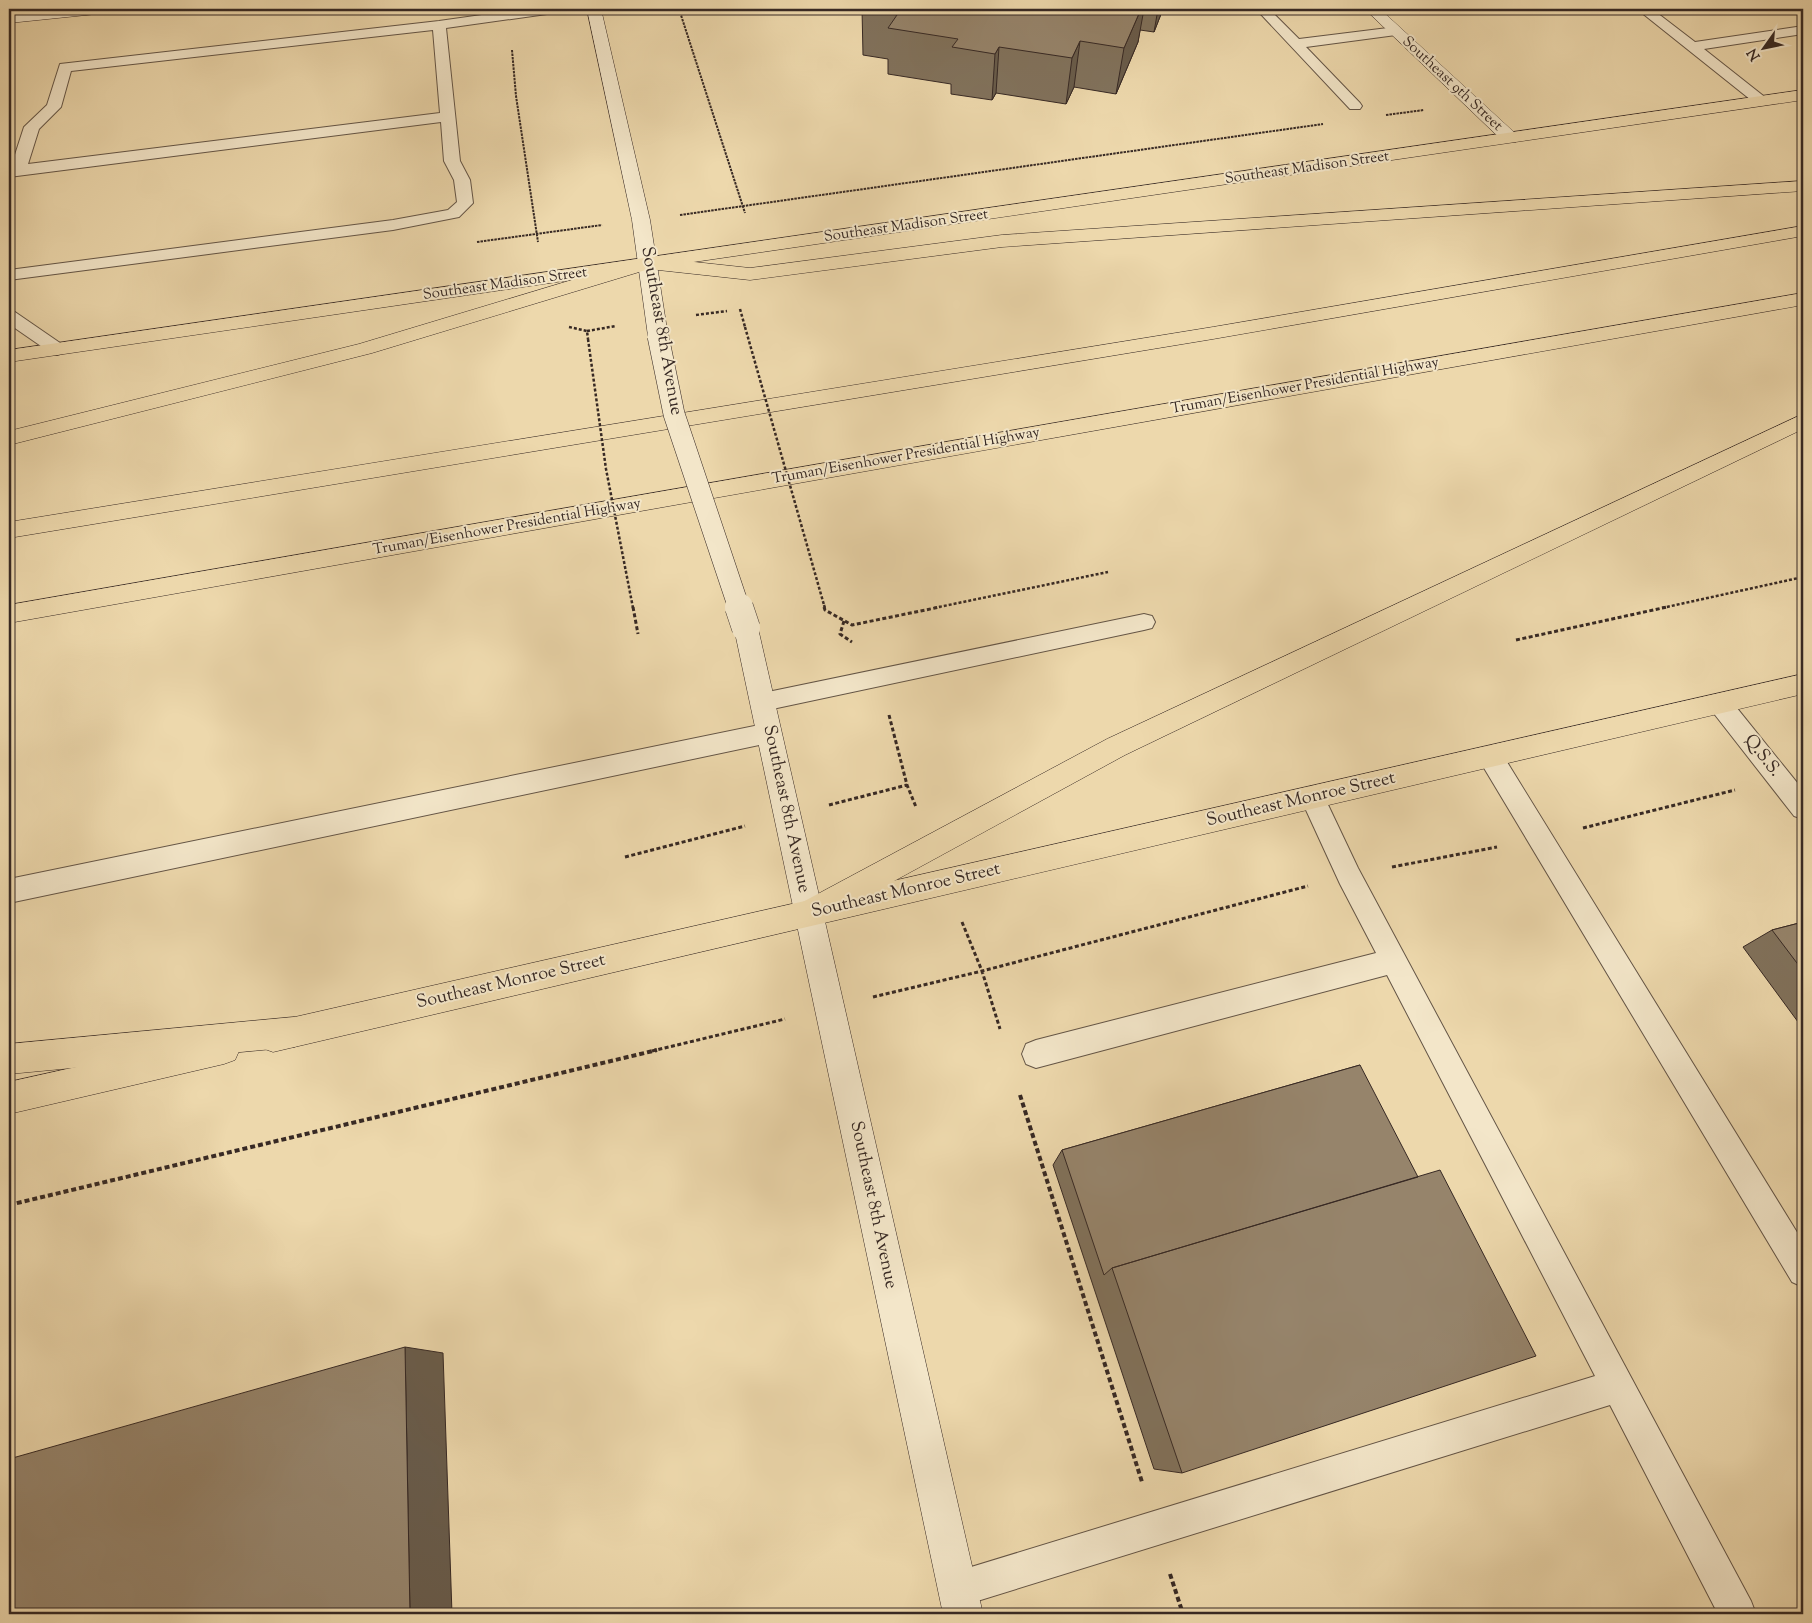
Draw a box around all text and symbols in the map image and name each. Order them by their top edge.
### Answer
north arrow [1740,22,1790,72]
street label: Southeast 9th Street [1397,32,1507,136]
text: N [1743,44,1766,64]
street label: Southeast Madison Street [1223,146,1391,190]
street label: Southeast Madison Street [822,204,990,248]
street label: Southeast 8th Avenue [633,245,689,417]
street label: Southeast Madison Street [421,262,589,306]
street label: Truman/Eisenhower Presidential Highway [1169,352,1441,420]
street label: Truman/Eisenhower Presidential Highway [770,422,1042,490]
street label: Truman/Eisenhower Presidential Highway [371,493,643,561]
street label: Southeast 8th Avenue [756,723,816,895]
street label: Q.S.S. [1737,729,1787,783]
street label: Southeast Monroe Street [1204,766,1398,834]
street label: Southeast Monroe Street [809,857,1003,925]
street label: Southeast Monroe Street [414,948,608,1016]
street label: Southeast 8th Avenue [843,1119,903,1291]

